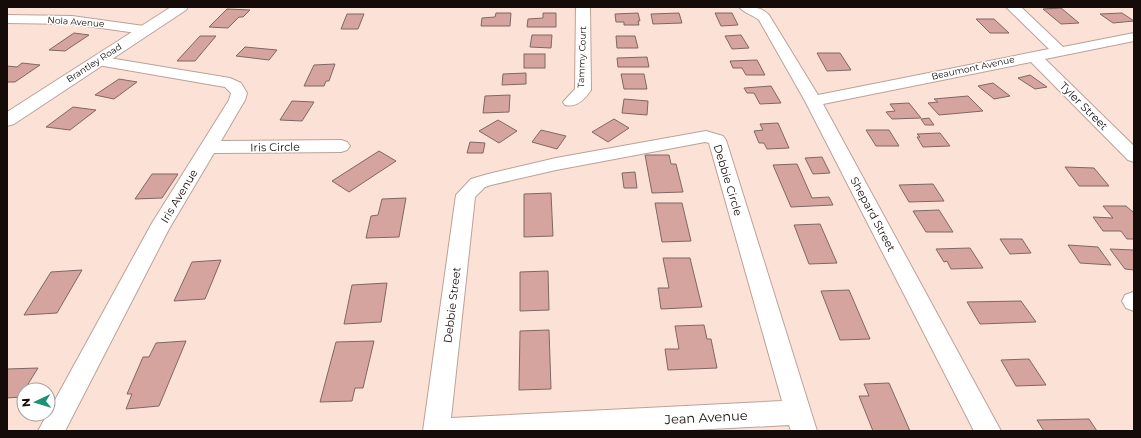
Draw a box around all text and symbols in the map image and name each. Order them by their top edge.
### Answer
street label: Nola Avenue [47,14,105,29]
street label: Tammy Court [575,26,588,88]
street label: Brantley Road [64,41,123,85]
street label: Beaumont Avenue [930,53,1016,82]
street label: Tyler Street [1057,79,1111,133]
street label: Iris Circle [250,140,300,154]
street label: Debbie Circle [711,143,746,218]
street label: Iris Avenue [157,166,201,225]
street label: Shepard Street [847,174,899,254]
street label: Debbie Street [440,266,464,344]
north arrow [16,382,56,422]
text: N [19,398,33,408]
street label: Jean Avenue [663,407,748,427]

